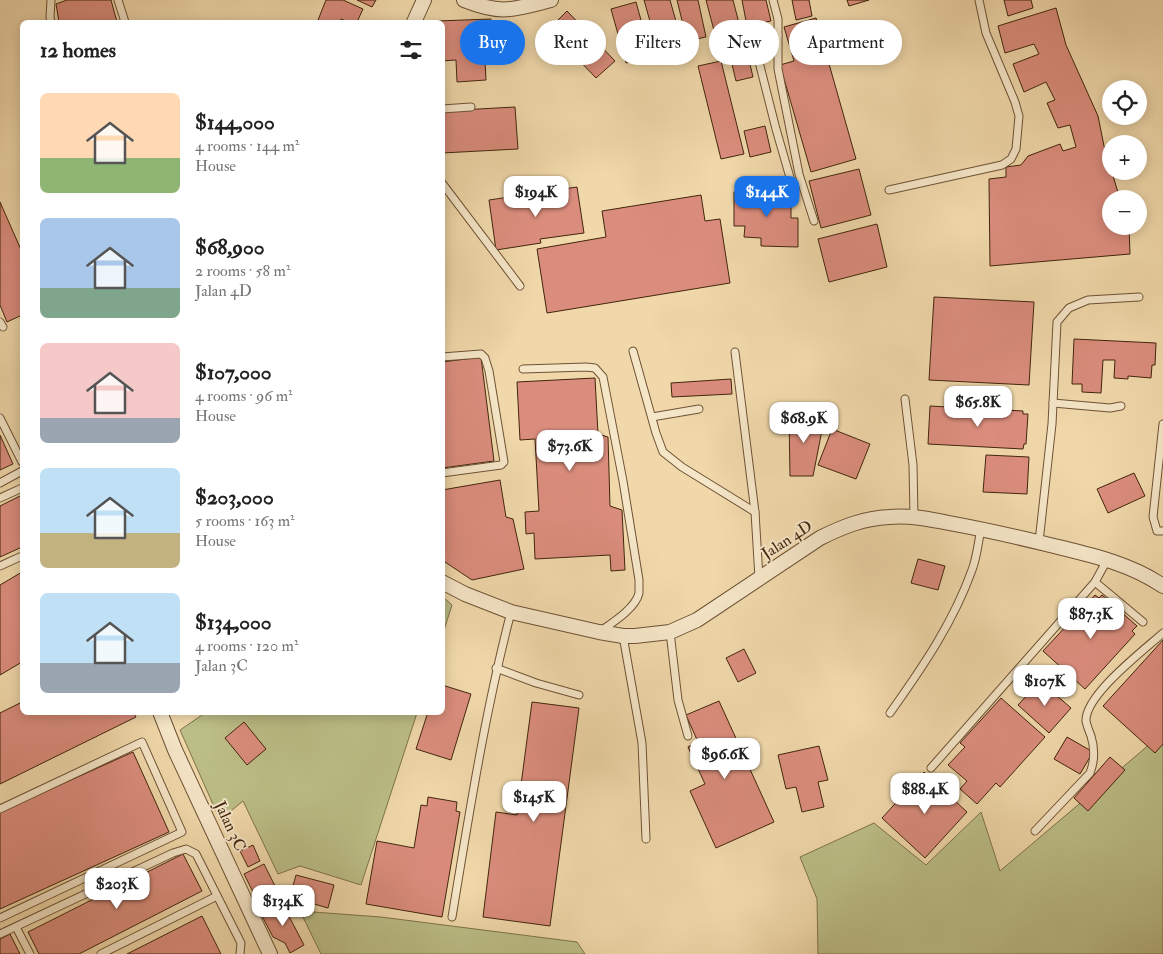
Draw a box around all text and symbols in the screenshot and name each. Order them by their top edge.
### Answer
chip: Buy [460,20,525,65]
chip: Rent [535,20,606,65]
chip: Filters [616,20,699,65]
chip: New [709,20,779,65]
chip: Apartment [789,20,902,65]
icon: filters [397,36,425,64]
text: 12 homes [40,37,116,64]
map controls [1102,80,1147,235]
button: locate [1102,80,1147,125]
text: $144,000 [195,109,275,136]
icon: home [80,113,140,173]
button: + [1102,135,1147,180]
text: 4 rooms · 144 m² [195,136,299,156]
text: House [195,156,236,176]
pin: $194K [501,176,571,218]
pin: $144K [732,176,802,218]
text: $194K [515,182,557,202]
text: $144K [745,182,789,202]
button: − [1102,190,1147,235]
text: $68,900 [195,234,265,261]
icon: home [80,238,140,298]
text: 2 rooms · 58 m² [195,261,290,281]
text: Jalan 4D [195,281,252,301]
text: $107,000 [195,359,272,386]
icon: home [80,363,140,423]
text: 4 rooms · 96 m² [195,386,293,406]
pin: $65.8K [937,386,1019,428]
text: $65.8K [955,392,1001,412]
pin: $68.9K [763,402,845,444]
text: House [195,406,236,426]
text: $68.9K [780,408,828,428]
pin: $73.6K [529,430,611,472]
text: $73.6K [548,436,592,456]
text: $203,000 [195,484,274,511]
icon: home [80,488,140,548]
text: 5 rooms · 163 m² [195,511,295,531]
street label: Jalan 4D [757,516,817,565]
text: House [195,531,236,551]
pin: $87.3K [1050,598,1132,640]
text: $87.3K [1069,604,1113,624]
text: $134,000 [195,609,271,636]
icon: home [80,613,140,673]
text: 4 rooms · 120 m² [195,636,298,656]
text: Jalan 3C [195,656,248,676]
pin: $107K [1010,664,1080,707]
text: $107K [1024,671,1066,691]
pin: $96.6K [684,738,766,780]
text: $96.6K [701,744,749,764]
pin: $88.4K [884,772,966,815]
text: $88.4K [901,779,949,799]
pin: $145K [499,780,569,823]
text: $145K [513,787,555,807]
street label: Jalan 3C [208,797,250,855]
pin: $203K [82,868,152,910]
text: $203K [96,874,138,894]
pin: $134K [248,884,318,927]
text: $134K [263,891,303,911]

